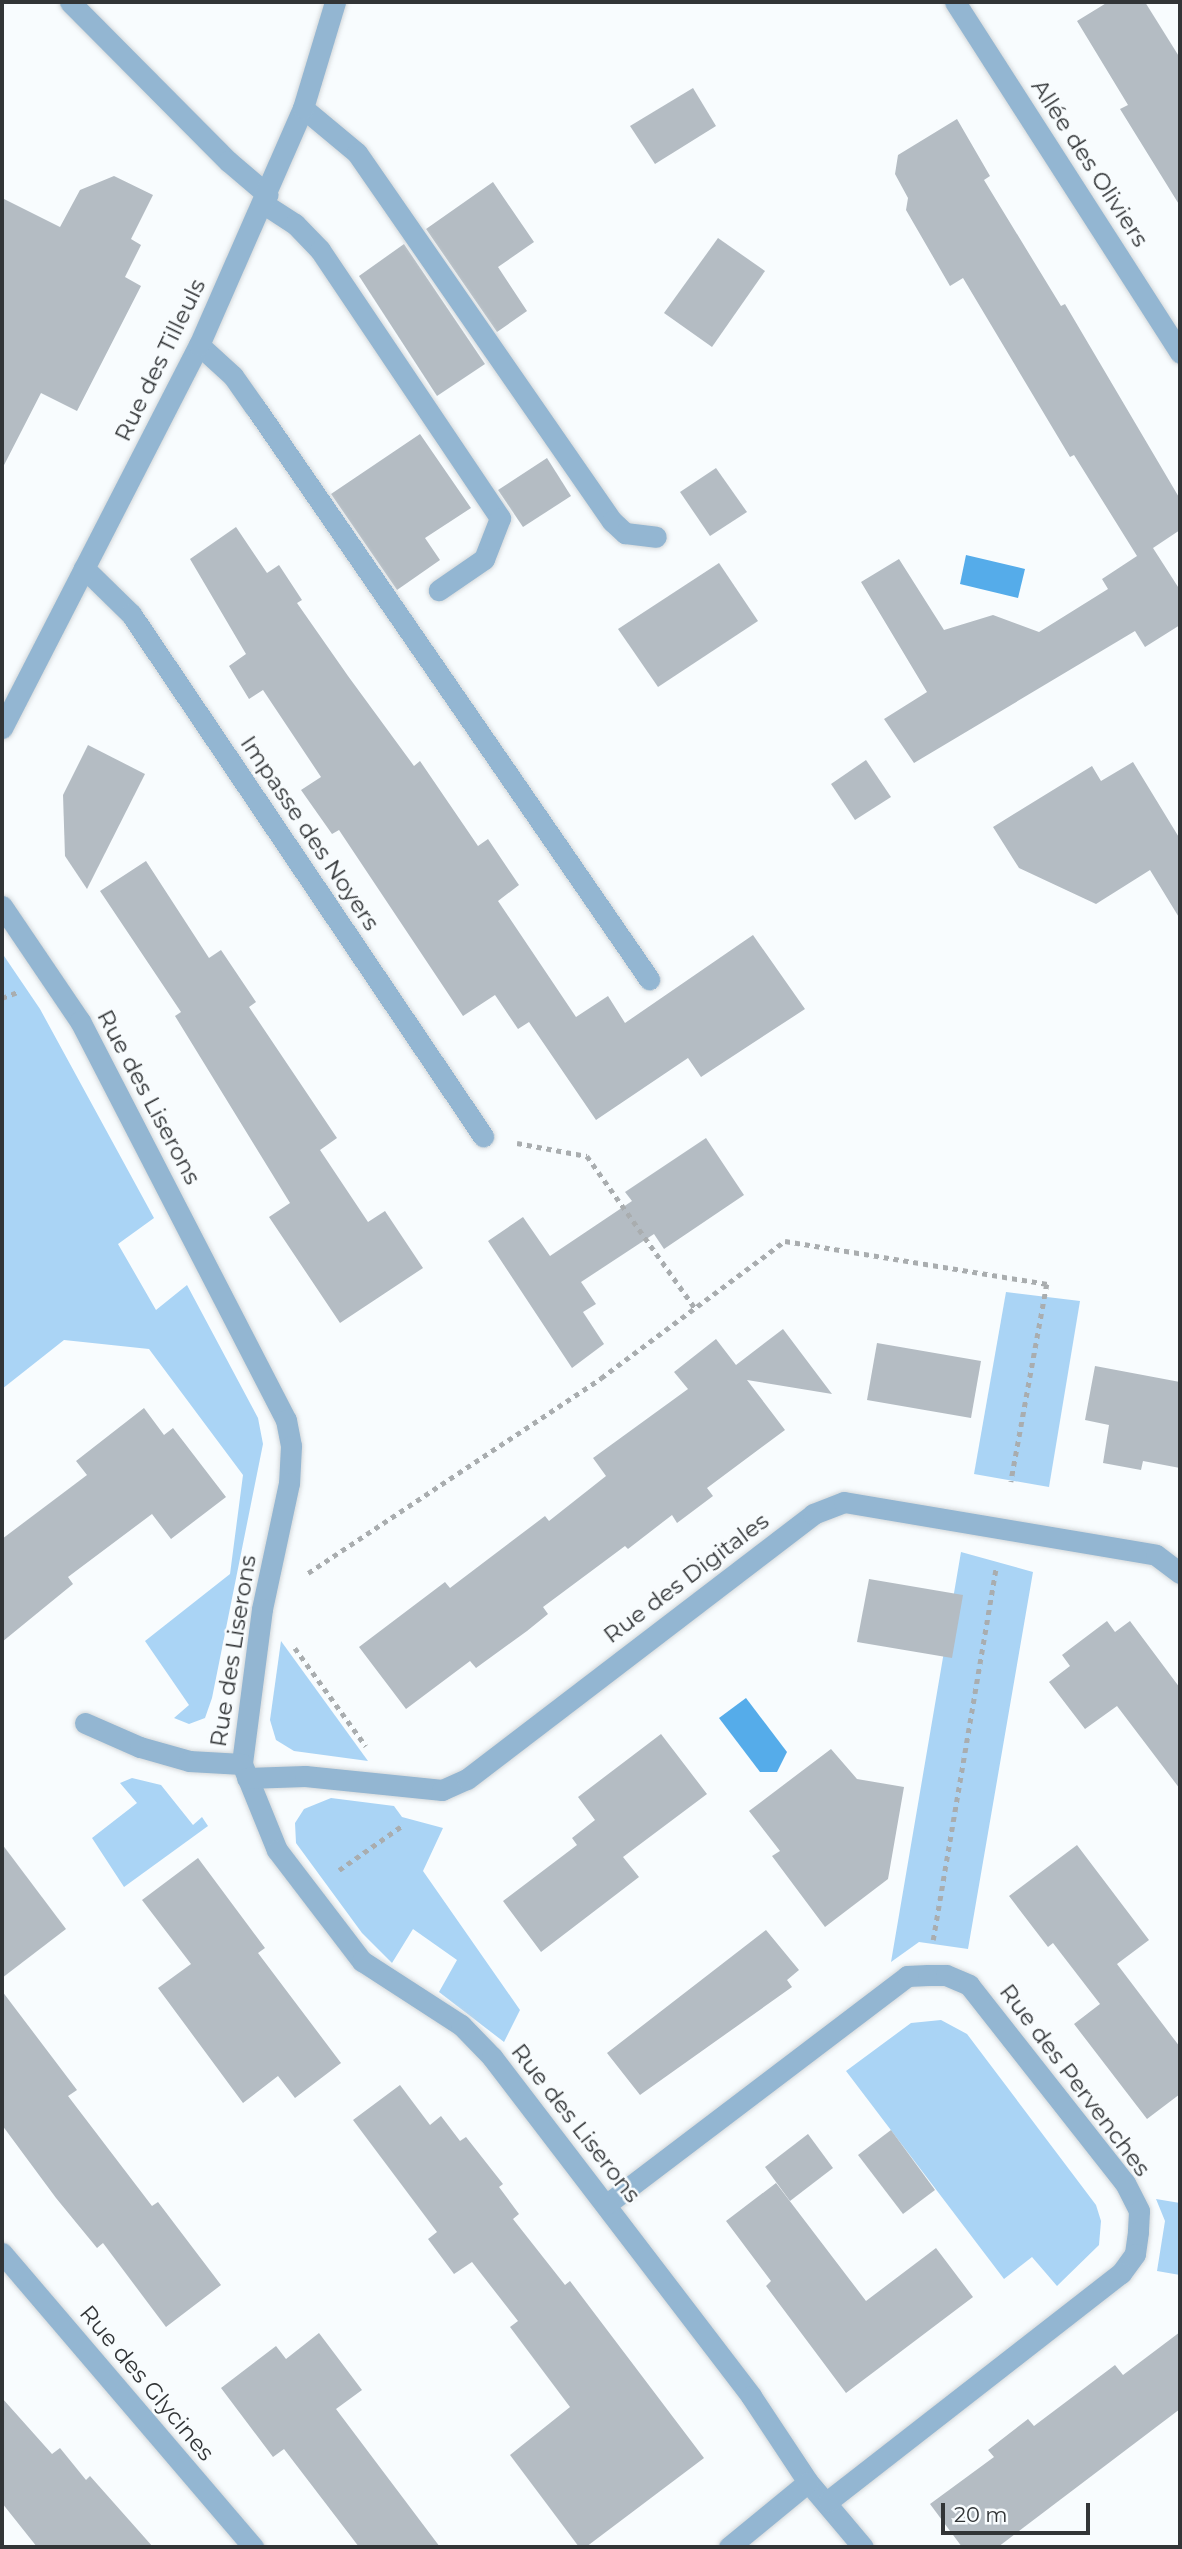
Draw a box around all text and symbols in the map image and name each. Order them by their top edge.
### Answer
street label: Allée des Oliviers [1026,74,1154,252]
street label: Rue des Tilleuls [109,274,211,446]
street label: Impasse des Noyers [235,730,385,936]
street label: Rue des Liserons [91,1005,207,1189]
street label: Rue des Digitales [598,1507,774,1649]
street label: Rue des Liserons [204,1553,262,1749]
street label: Rue des Pervenches [994,1978,1156,2182]
street label: Rue des Liserons [505,2038,647,2208]
street label: Rue des Glycines [74,2300,220,2466]
scale bar [944,2490,1093,2534]
text: 20 m [954,2502,1008,2527]

